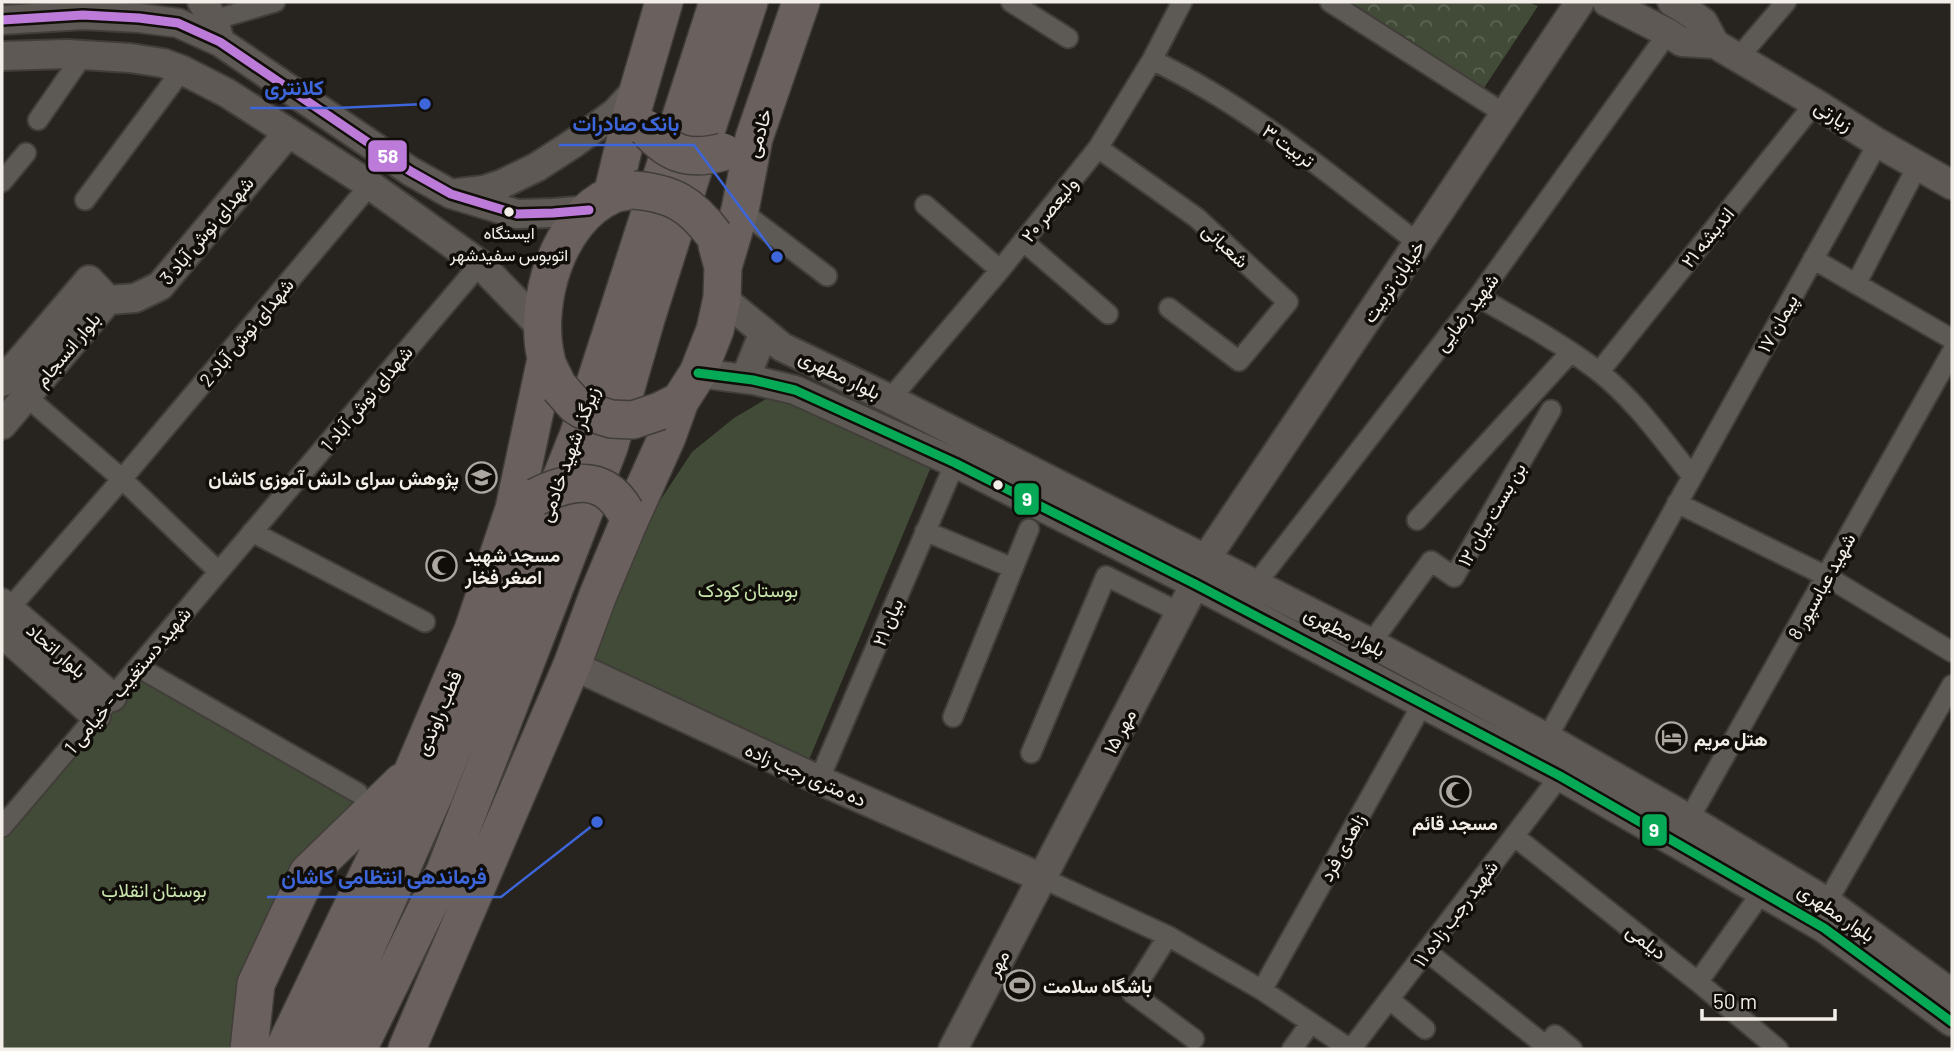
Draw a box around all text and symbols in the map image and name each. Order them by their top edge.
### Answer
callout: کلانتری [250,66,337,108]
text: کلانتری [264,74,324,101]
street label: زیارتی [1810,94,1857,136]
callout: بانک صادرات [559,103,694,145]
street label: خادمی [740,106,777,160]
text: بانک صادرات [573,110,679,137]
street label: تربیت ۳ [1258,118,1320,173]
line badge: 58 [367,139,408,173]
text: 58 [378,144,398,167]
street label: شهدای نوش آباد 3 [154,171,259,289]
street label: ولیعصر ۲۰ [1016,172,1083,247]
street label: اندیشه ۲۱ [1676,202,1739,272]
marker: ایستگاه اتوبوس سفیدشهر [502,205,516,219]
street label: شعبانی [1197,218,1254,273]
place label: ایستگاه اتوبوس سفیدشهر [449,222,568,266]
street label: خیابان تربیت [1357,235,1430,327]
street label: شهید رضایی [1429,268,1504,356]
street label: شهدای نوش آباد 2 [194,273,299,391]
street label: پیمان ۱۷ [1752,290,1805,357]
street label: بلوار انسجام [29,307,106,392]
street label: شهدای نوش آباد 1 [315,340,418,456]
street label: بلوار مطهری [795,344,885,405]
street label: زیرگذر شهید خادمی [533,383,604,525]
street label: بن بست بیان ۱۲ [1452,458,1531,570]
school or university icon: پژوهش سرای دانش آموزی کاشان [465,460,499,494]
place label: پژوهش سرای دانش آموزی کاشان [208,466,459,492]
unlabelled marker [991,478,1005,492]
line badge: 9 [1013,482,1040,516]
text: 9 [1022,487,1032,510]
street label: شهید عباسپور 8 [1782,529,1862,645]
place label: مسجد شهید اصغر فخار [464,543,560,590]
mosque icon: مسجد شهید اصغر فخار [425,548,459,582]
park label: بوستان کودک [698,578,798,602]
street label: بیان ۲۱ [867,595,908,650]
street label: بلوار مطهری [1300,601,1389,662]
street label: شهید دستغیب - خیامی 1 [59,602,196,759]
street label: بلوار اتحاد [22,618,92,683]
street label: قطب راوندی [410,667,467,759]
street label: مهر ۱۵ [1098,705,1141,758]
hotel icon: هتل مریم [1654,721,1688,755]
place label: هتل مریم [1694,727,1768,752]
street label: ده متری رجب زاده [742,737,870,812]
mosque icon: مسجد قائم [1438,774,1472,808]
street label: زاهدی فرد [1314,809,1371,885]
place label: مسجد قائم [1412,811,1498,836]
line badge: 9 [1641,813,1668,847]
text: 9 [1649,818,1659,841]
callout: فرماندهی انتظامی کاشان [267,855,501,897]
street label: شهید رجب زاده ۱۱ [1408,855,1503,971]
text: فرماندهی انتظامی کاشان [281,863,487,890]
park label: بوستان انقلاب [101,878,207,902]
street label: بلوار مطهری [1794,878,1880,947]
street label: دیلمی [1622,918,1672,965]
street label: مهر [980,946,1014,982]
sports icon: باشگاه سلامت [1003,968,1037,1002]
place label: باشگاه سلامت [1043,974,1152,998]
scale bar [1702,978,1835,1022]
text: 50 m [1713,988,1757,1013]

